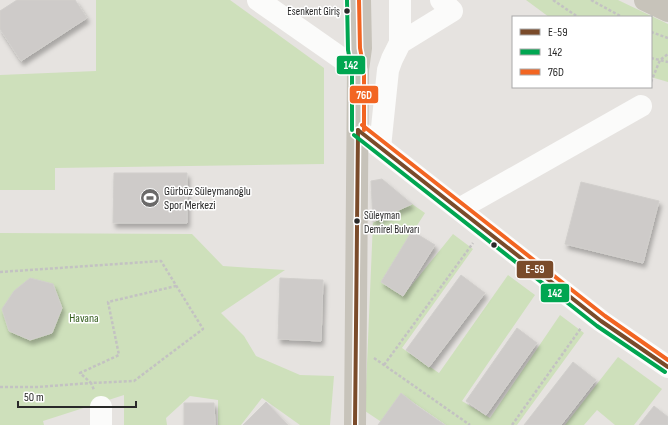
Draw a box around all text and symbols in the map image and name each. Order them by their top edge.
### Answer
place label: Esenkent Giriş [287,5,340,18]
marker: Esenkent Giriş [342,6,352,16]
legend [512,16,652,88]
text: E-59 [548,25,568,40]
text: 142 [548,45,562,60]
line badge: 142 [336,55,366,75]
text: 142 [344,59,358,72]
text: 76D [548,65,564,80]
line badge: 76D [349,85,379,104]
text: 76D [356,89,372,102]
place label: Gürbüz Süleymanoğlu Spor Merkezi [164,184,251,213]
sports icon: Gürbüz Süleymanoğlu Spor Merkezi [139,187,161,209]
place label: Süleyman Demirel Bulvarı [364,209,419,236]
marker: Süleyman Demirel Bulvarı [352,216,362,226]
unlabelled marker [489,240,499,250]
line badge: E-59 [516,260,554,279]
text: E-59 [525,263,545,276]
line badge: 142 [540,283,570,303]
text: 142 [548,287,562,300]
park label: Havana [69,311,99,326]
scale bar [18,383,136,409]
text: 50 m [24,390,44,405]

